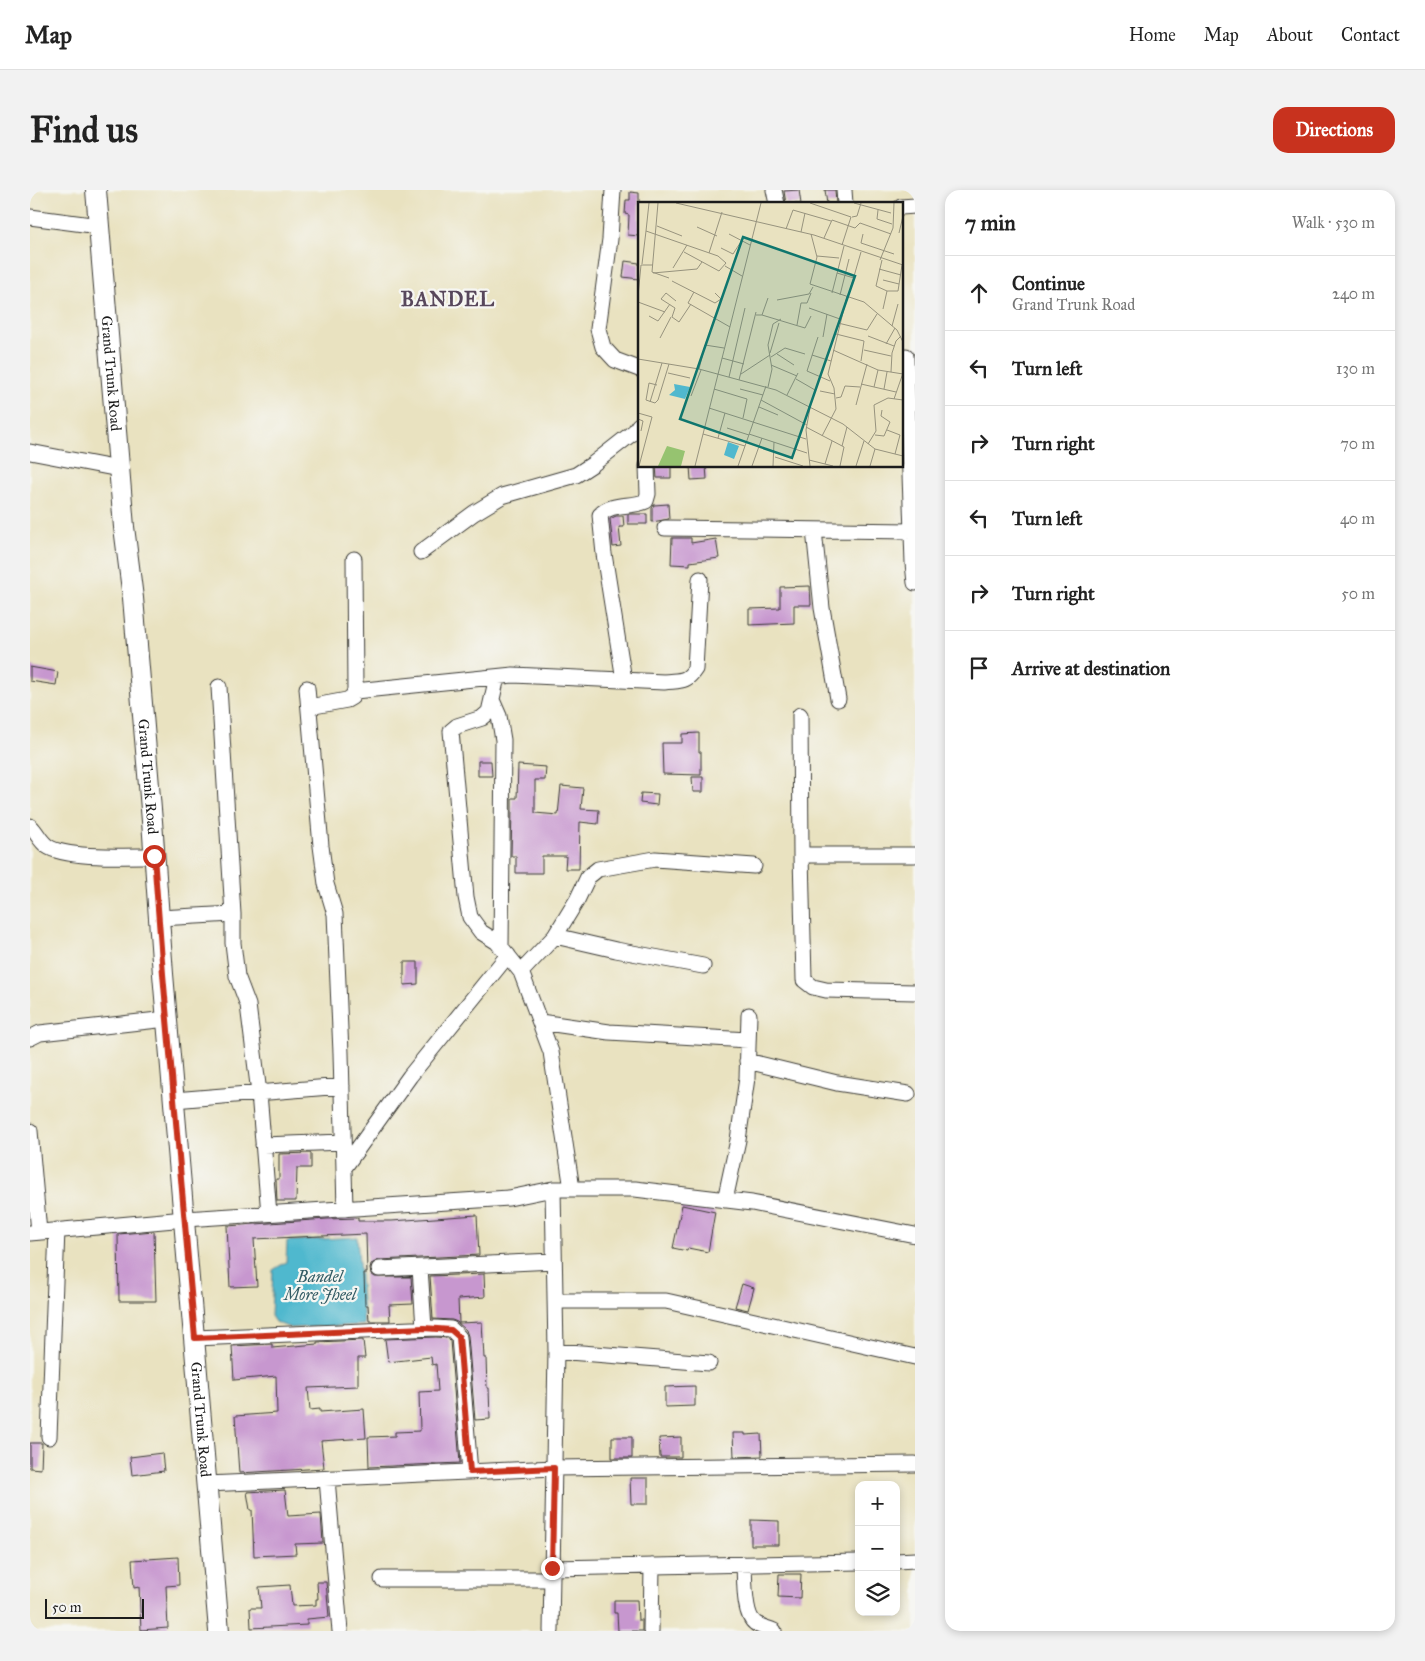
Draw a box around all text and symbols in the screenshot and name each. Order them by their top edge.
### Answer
text: Map [25,20,72,50]
text: Home [1129,24,1176,46]
text: Map [1204,24,1239,46]
text: About [1267,24,1313,46]
text: Contact [1341,24,1400,46]
button: Directions [1273,107,1395,153]
text: Find us [30,109,138,152]
inset map [638,202,902,468]
text: 7 min [965,210,1016,236]
text: Walk · 530 m [1292,213,1375,232]
text: Continue [1012,272,1085,295]
icon: ahead [965,279,993,307]
text: 240 m [1332,284,1375,303]
district label: BANDEL [401,287,495,311]
text: Grand Trunk Road [1012,295,1135,314]
street label: Grand Trunk Road [97,315,125,432]
icon: left [965,354,993,382]
text: Turn left [1012,357,1082,380]
text: 130 m [1336,359,1375,378]
icon: right [965,429,993,457]
text: Turn right [1012,432,1095,455]
text: 70 m [1340,434,1375,453]
icon: left [965,504,993,532]
text: Turn left [1012,507,1082,530]
text: 40 m [1340,509,1375,528]
icon: right [965,579,993,607]
text: Turn right [1012,582,1095,605]
text: 50 m [1341,584,1375,603]
icon: arrive [965,654,993,682]
text: Arrive at destination [1012,657,1170,680]
street label: Grand Trunk Road [134,718,162,835]
route start [143,845,166,868]
water label: Bandel More Jheel [282,1267,358,1304]
street label: Grand Trunk Road [187,1361,215,1478]
map controls [855,1481,900,1616]
button: + [855,1481,900,1526]
button: − [855,1526,900,1571]
route end [541,1557,564,1580]
button: layers [855,1571,900,1616]
scale bar [45,1596,144,1619]
text: 50 m [52,1599,81,1616]

